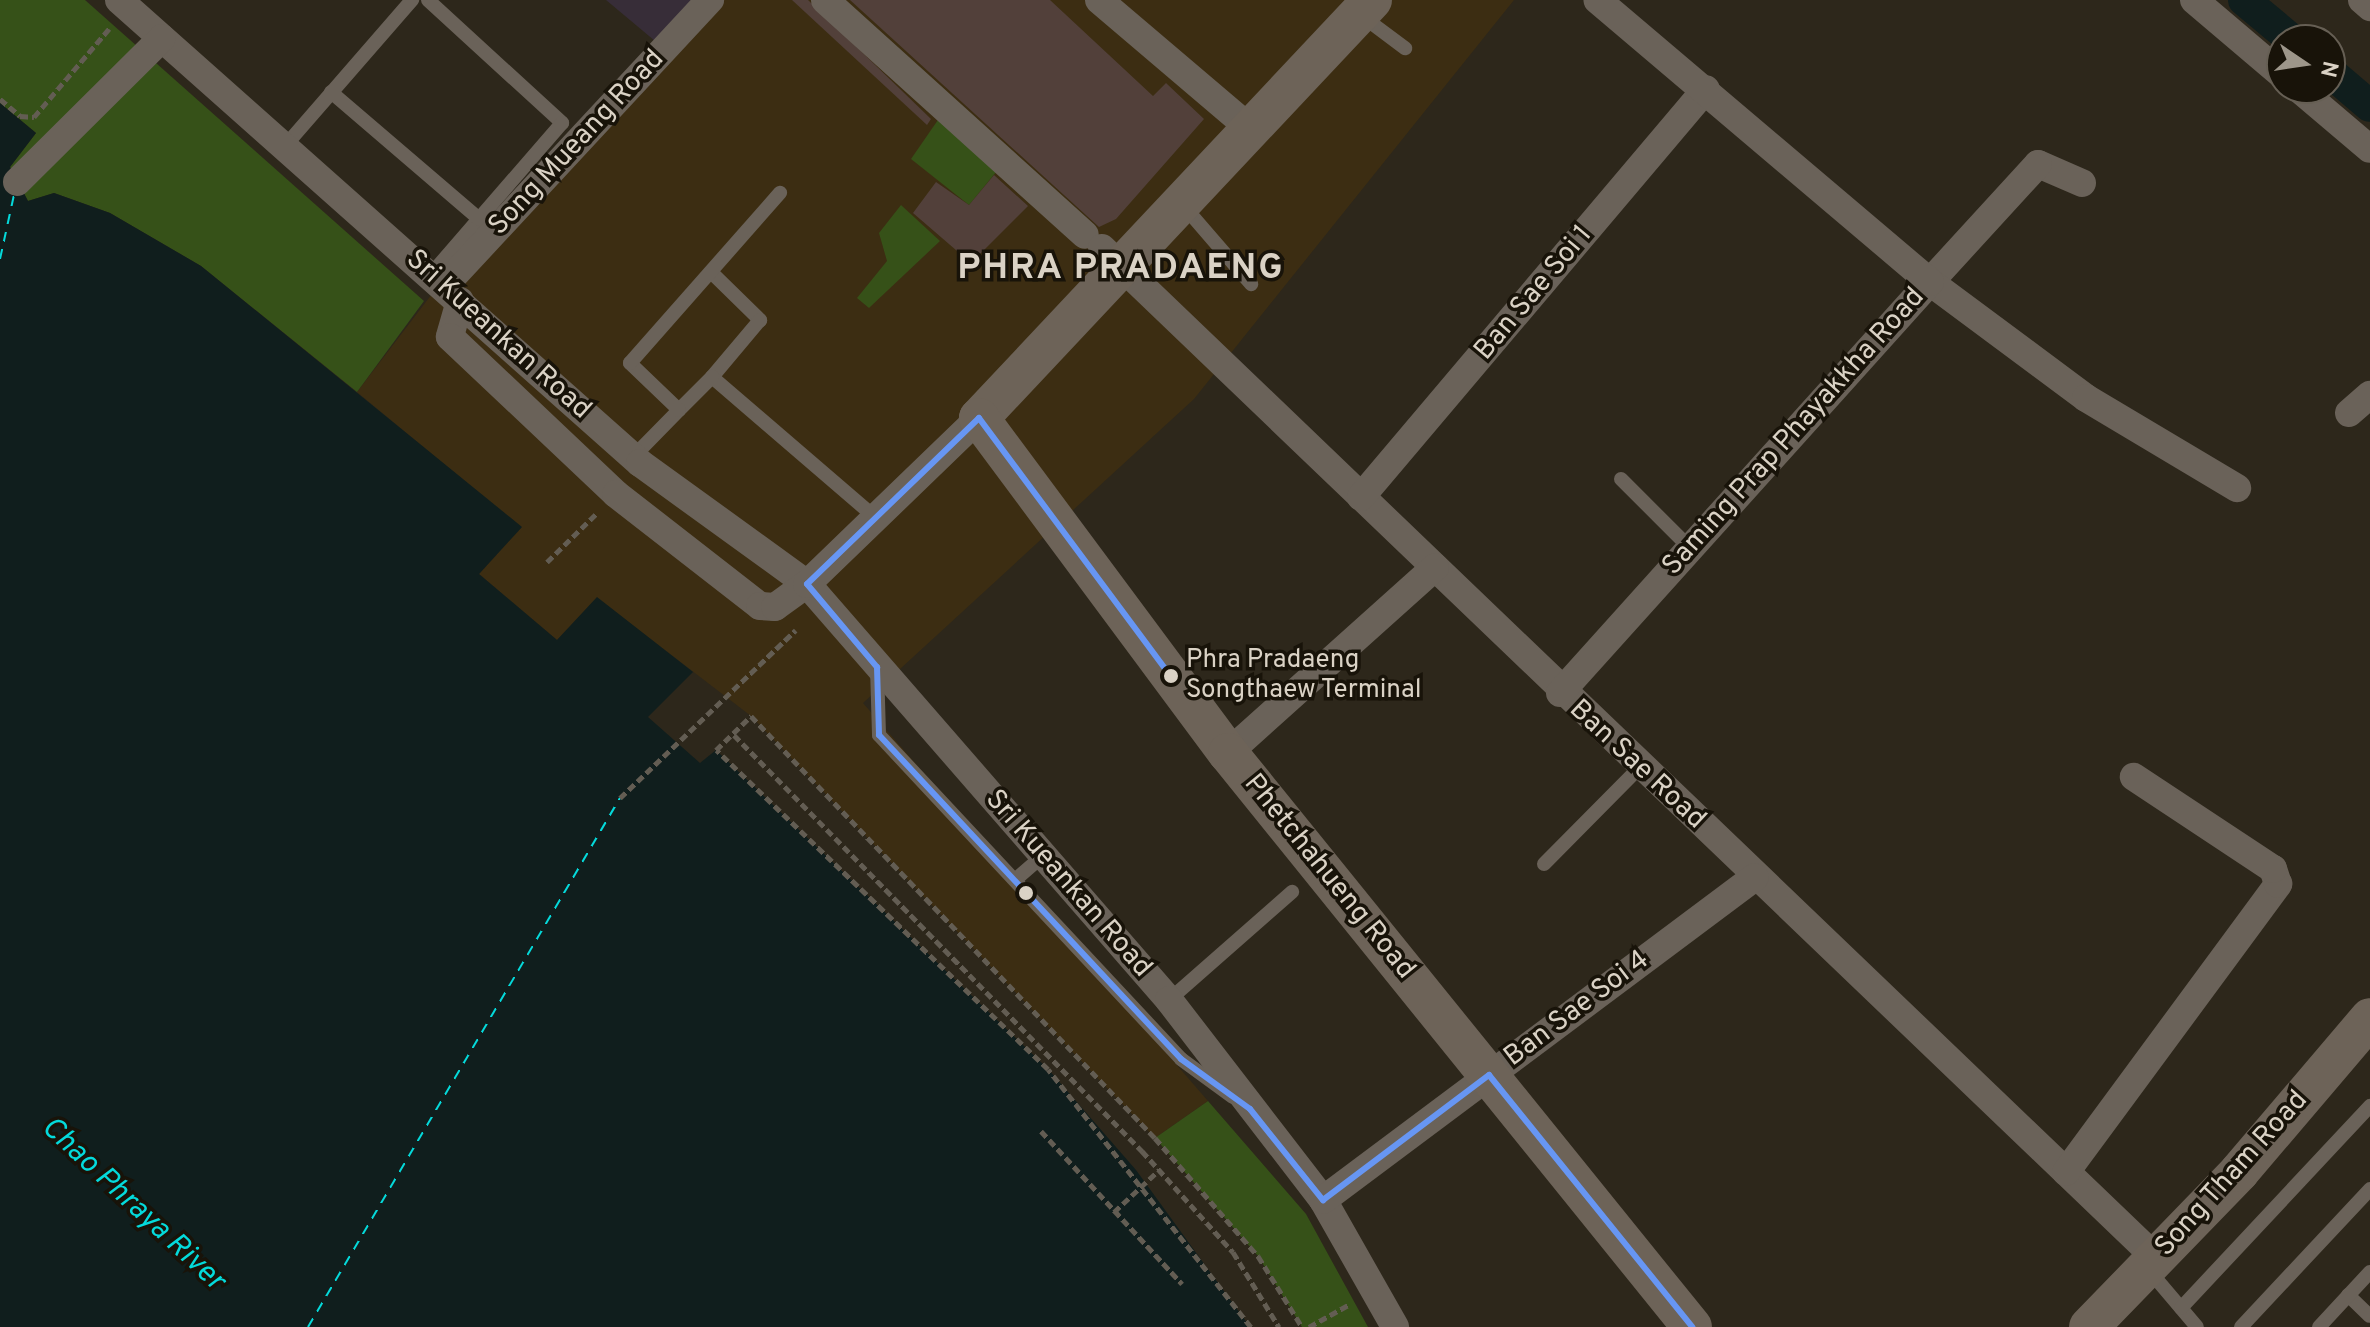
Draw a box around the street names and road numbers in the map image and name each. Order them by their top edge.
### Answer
street label: Song Mueang Road [482,43,672,243]
street label: Ban Sae Soi 1 [1468,219,1600,367]
street label: Sri Kueankan Road [399,243,597,427]
street label: Saming Prap Phayakkha Road [1656,281,1932,583]
street label: Ban Sae Road [1562,693,1712,837]
street label: Phetchahueng Road [1236,768,1422,986]
street label: Sri Kueankan Road [977,783,1159,985]
street label: Ban Sae Soi 4 [1498,944,1656,1074]
street label: Song Tham Road [2148,1084,2316,1264]

